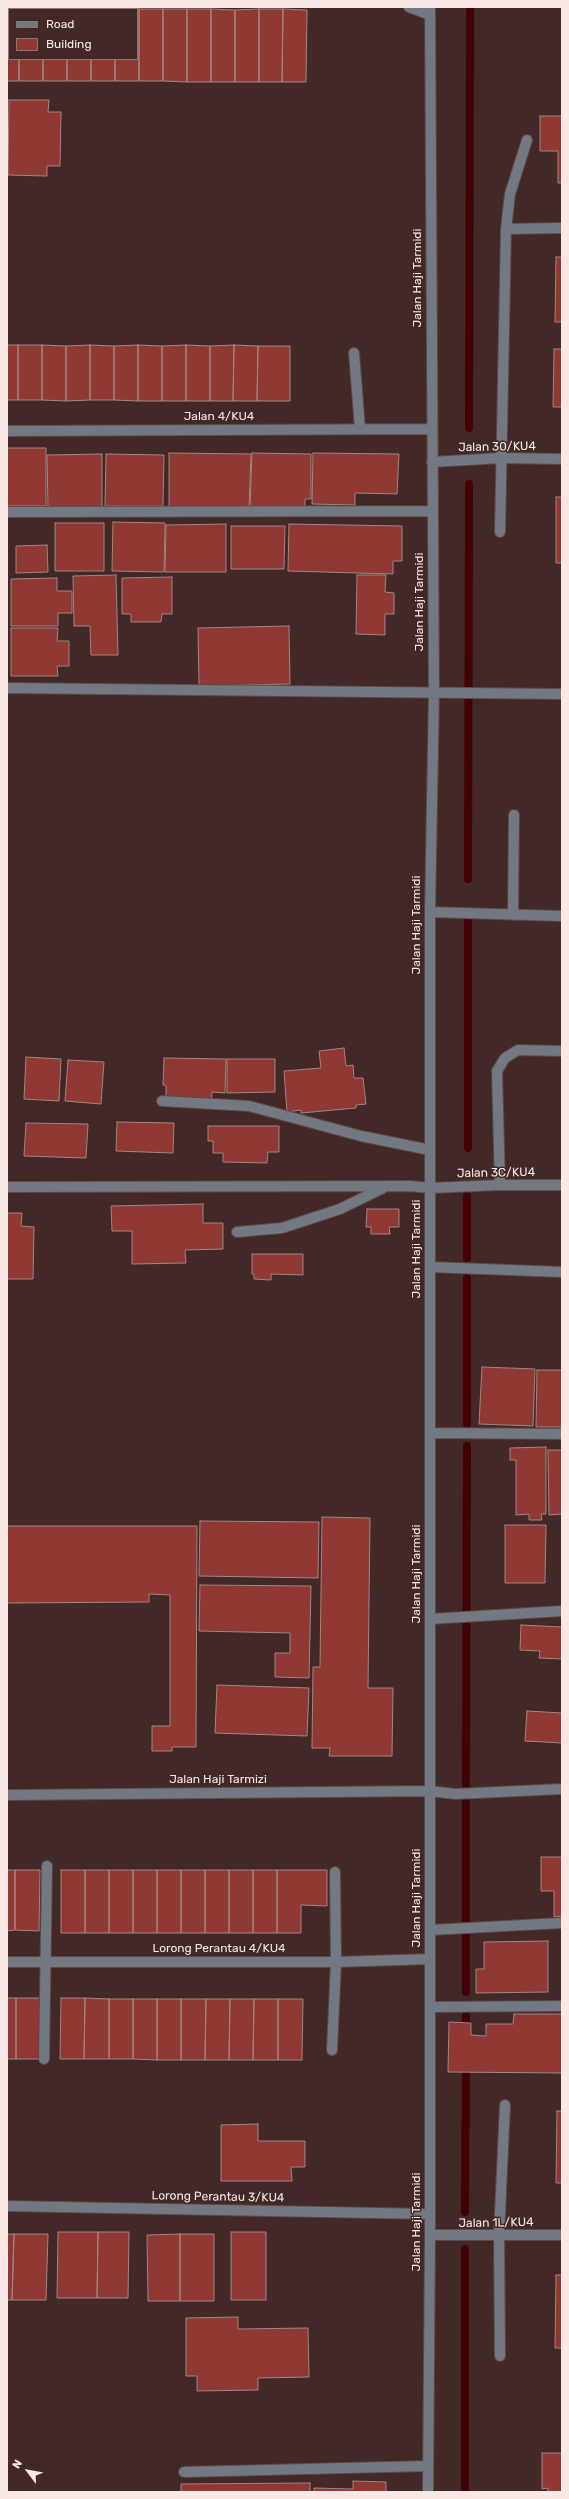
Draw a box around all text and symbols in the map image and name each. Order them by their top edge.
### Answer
legend [8,8,138,60]
text: Road [46,17,74,31]
text: Building [46,37,92,51]
street label: Jalan Haji Tarmidi [411,229,425,327]
street label: Jalan 4/KU4 [184,410,254,424]
street label: Jalan 30/KU4 [458,439,536,455]
street label: Jalan Haji Tarmidi [413,553,427,651]
street label: Jalan Haji Tarmidi [410,876,424,974]
street label: Jalan 3C/KU4 [457,1165,535,1181]
street label: Jalan Haji Tarmidi [410,1200,424,1298]
street label: Jalan Haji Tarmidi [410,1525,424,1623]
street label: Jalan Haji Tarmizi [169,1773,267,1787]
street label: Jalan Haji Tarmidi [410,1849,424,1947]
street label: Lorong Perantau 4/KU4 [153,1942,285,1956]
street label: Jalan Haji Tarmidi [410,2173,424,2271]
street label: Lorong Perantau 3/KU4 [152,2189,284,2205]
street label: Jalan 1L/KU4 [458,2215,534,2231]
north arrow [8,2451,48,2491]
text: N [10,2458,25,2471]

